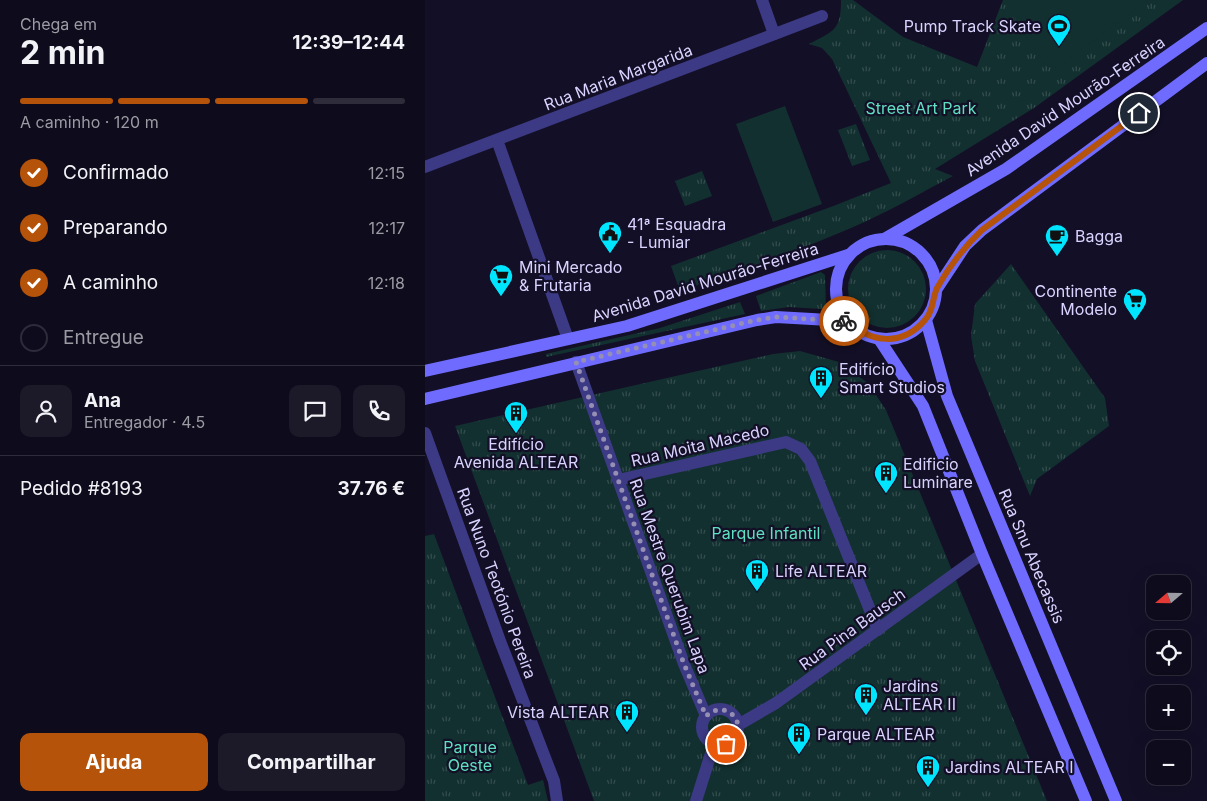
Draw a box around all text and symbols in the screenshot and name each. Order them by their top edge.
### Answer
sports icon: Pump Track Skate [1046,13,1072,47]
text: Chega em [20,14,97,34]
place label: Pump Track Skate [904,16,1041,36]
text: 12:39–12:44 [292,31,405,54]
street label: Avenida David Mourão-Ferreira [962,32,1168,180]
text: 2 min [20,33,106,72]
street label: Rua Maria Margarida [541,39,695,115]
pin [1118,92,1160,134]
park label: Street Art Park [866,98,977,118]
icon: home [1125,99,1153,127]
text: A caminho · 120 m [20,112,159,132]
icon: check [20,159,48,187]
text: Confirmado [63,161,169,184]
text: 12:15 [368,163,405,183]
icon: check [20,214,48,242]
place label: 41ª Esquadra - Lumiar [627,214,726,252]
text: Preparando [63,216,168,239]
text: 12:17 [369,218,405,238]
public building icon: 41ª Esquadra - Lumiar [597,220,623,254]
cafe icon: Bagga [1044,223,1070,257]
place label: Bagga [1075,226,1123,246]
street label: Avenida David Mourão-Ferreira [589,238,821,326]
place label: Mini Mercado & Frutaria [519,257,622,295]
supermarket icon: Mini Mercado & Frutaria [488,263,514,297]
icon: check [20,269,48,297]
text: A caminho [63,271,158,294]
text: 12:18 [368,273,405,293]
place label: Continente Modelo [1035,281,1117,319]
supermarket icon: Continente Modelo [1122,287,1148,321]
courier [819,296,869,346]
icon: bike [830,307,858,335]
text: Entregue [63,326,144,349]
place label: Edifício Smart Studios [839,359,945,397]
building icon: Edifício Smart Studios [808,365,834,399]
button: person [20,385,72,437]
button: chat [289,385,341,437]
button: phone [353,385,405,437]
text: Ana [84,389,121,412]
building icon: Edifício Avenida ALTEAR [503,400,529,434]
text: Entregador · 4.5 [84,412,205,432]
street label: Rua Moita Macedo [629,419,771,471]
place label: Edifício Avenida ALTEAR [454,434,578,472]
place label: Edificio Luminare [903,454,973,492]
building icon: Edificio Luminare [873,460,899,494]
street label: Rua Mestre Querubim Lapa [625,476,715,676]
text: Pedido #8193 [20,477,143,500]
text: 37.76 € [338,477,405,500]
street label: Rua Nuno Teotónio Pereira [453,485,541,681]
street label: Rua Snu Abecassis [995,486,1069,626]
park label: Parque Infantil [712,523,820,543]
building icon: Life ALTEAR [744,558,770,592]
place label: Life ALTEAR [775,561,867,581]
north arrow [1146,575,1191,620]
map controls [1146,575,1191,785]
street label: Rua Pina Bausch [795,584,909,674]
button: locate [1146,630,1191,675]
place label: Jardins ALTEAR II [883,676,956,714]
building icon: Jardins ALTEAR II [853,682,879,716]
button: + [1146,685,1191,730]
building icon: Vista ALTEAR [614,699,640,733]
place label: Vista ALTEAR [507,702,609,722]
building icon: Parque ALTEAR [786,721,812,755]
pin [705,723,747,765]
place label: Parque ALTEAR [817,724,935,744]
icon: bag [712,730,740,758]
button: Ajuda [20,733,208,791]
button: Compartilhar [218,733,405,791]
park label: Parque Oeste [443,737,497,775]
button: − [1146,740,1191,785]
building icon: Jardins ALTEAR I [915,754,941,788]
place label: Jardins ALTEAR I [945,757,1074,777]

